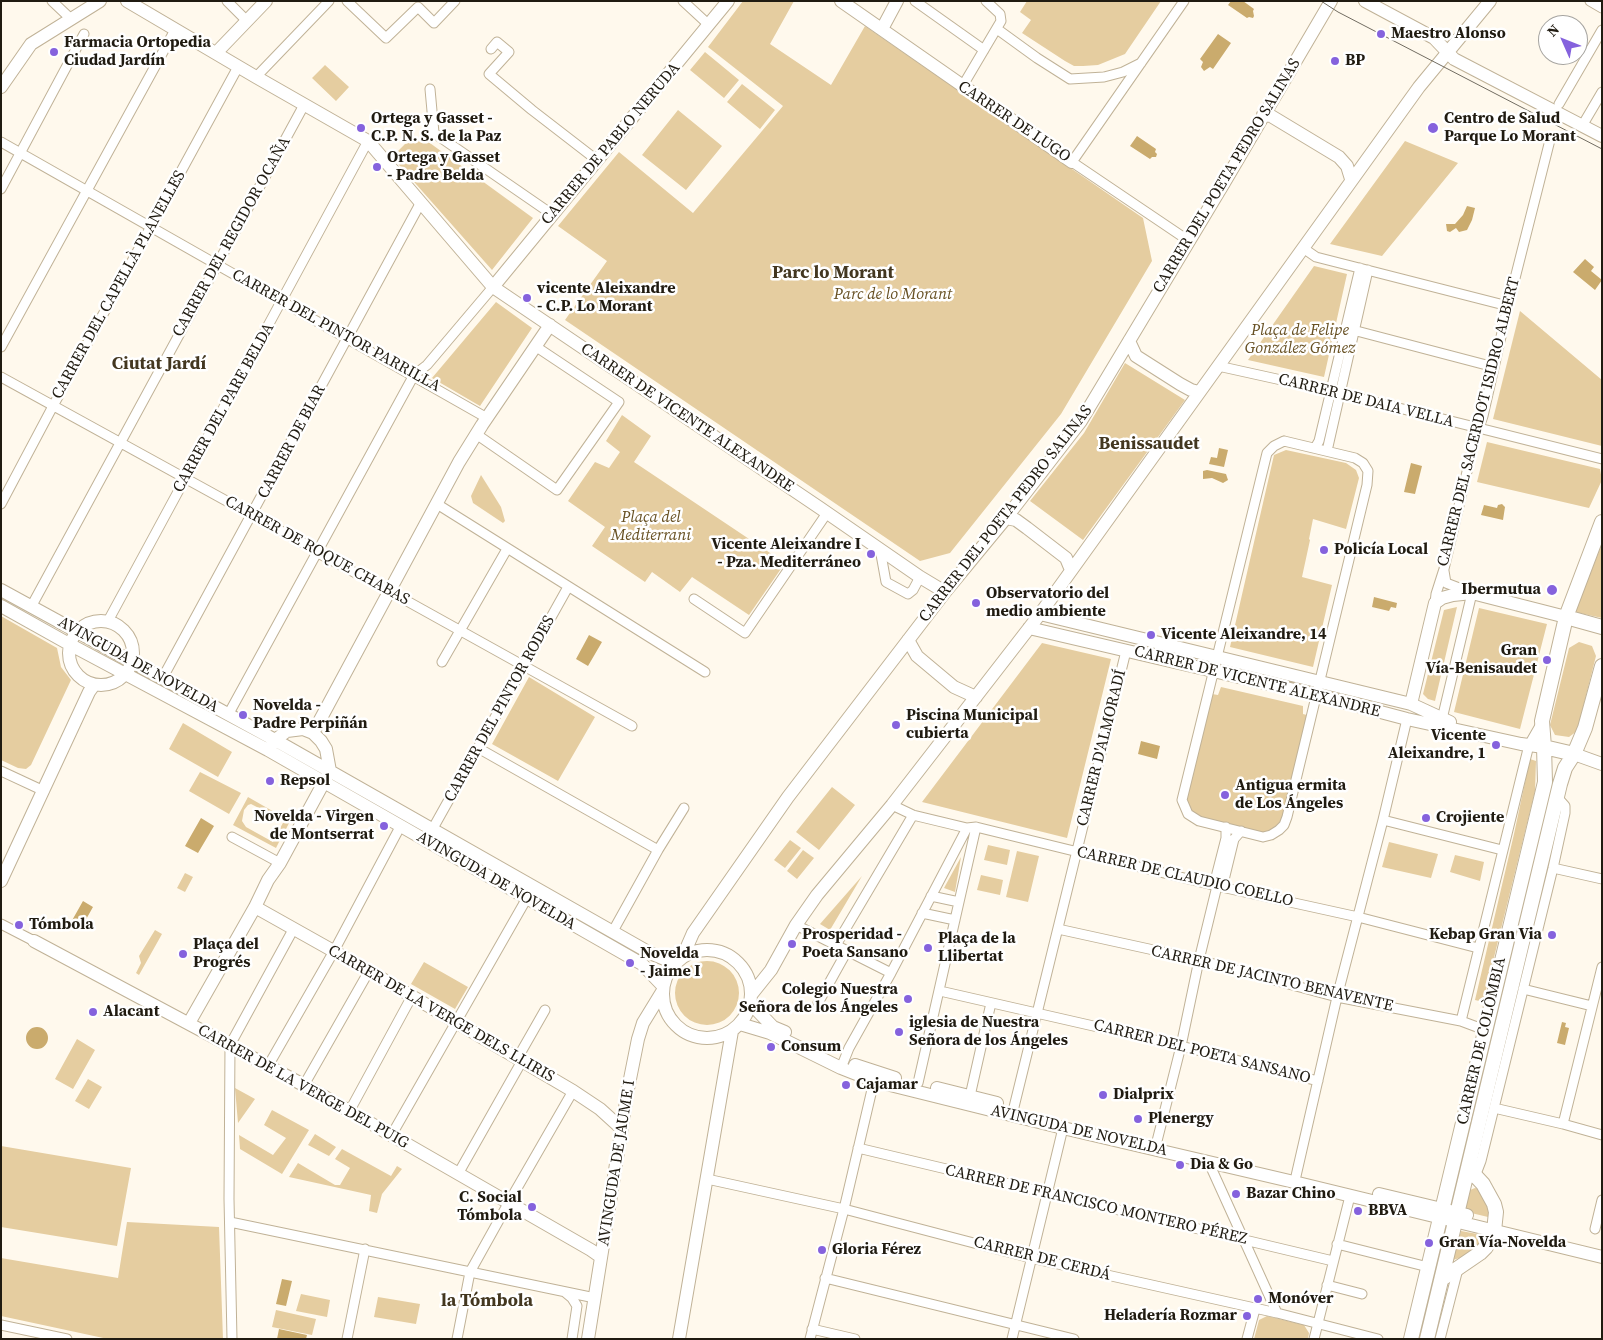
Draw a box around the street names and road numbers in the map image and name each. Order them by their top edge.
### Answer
street label: CARRER DEL POETA PEDRO SALINAS [1149,55,1305,297]
street label: CARRER DE PABLO NERUDA [538,59,684,229]
street label: CARRER DE LUGO [954,77,1074,167]
street label: CARRER DEL REGIDOR OCAÑA [169,133,295,341]
street label: CARRER DEL CAPELLÀ PLANELLES [48,167,190,403]
street label: CARRER DEL PINTOR PARRILLA [228,266,444,396]
street label: CARRER DEL SACERDOT ISIDRO ALBERT [1434,275,1524,569]
street label: CARRER DEL PARE BELDA [169,320,279,496]
street label: CARRER DE VICENTE ALEXANDRE [577,339,797,497]
street label: CARRER DE DAIA VELLA [1276,370,1456,432]
street label: CARRER DE BIAR [254,382,330,502]
street label: CARRER DEL POETA PEDRO SALINAS [915,402,1097,626]
street label: CARRER DE ROQUE CHABAS [221,492,413,610]
street label: CARRER DEL PINTOR RODES [441,612,559,806]
street label: AVINGUDA DE NOVELDA [54,613,222,717]
street label: CARRER DE VICENTE ALEXANDRE [1132,642,1382,722]
street label: CARRER D'ALMORADÍ [1073,668,1131,828]
street label: AVINGUDA DE NOVELDA [413,828,579,934]
street label: CARRER DE CLAUDIO COELLO [1075,843,1295,911]
street label: CARRER DE LA VERGE DELS LLIRIS [324,941,558,1087]
street label: CARRER DE JACINTO BENAVENTE [1149,942,1395,1016]
street label: CARRER DE COLÒMBIA [1453,955,1511,1127]
street label: CARRER DEL POETA SANSANO [1092,1016,1312,1088]
street label: CARRER DE LA VERGE DEL PUIG [194,1021,412,1153]
street label: AVINGUDA DE JAUME I [594,1079,640,1247]
street label: AVINGUDA DE NOVELDA [989,1101,1169,1161]
street label: CARRER DE FRANCISCO MONTERO PÉREZ [943,1161,1249,1249]
street label: CARRER DE CERDÁ [971,1233,1113,1285]

